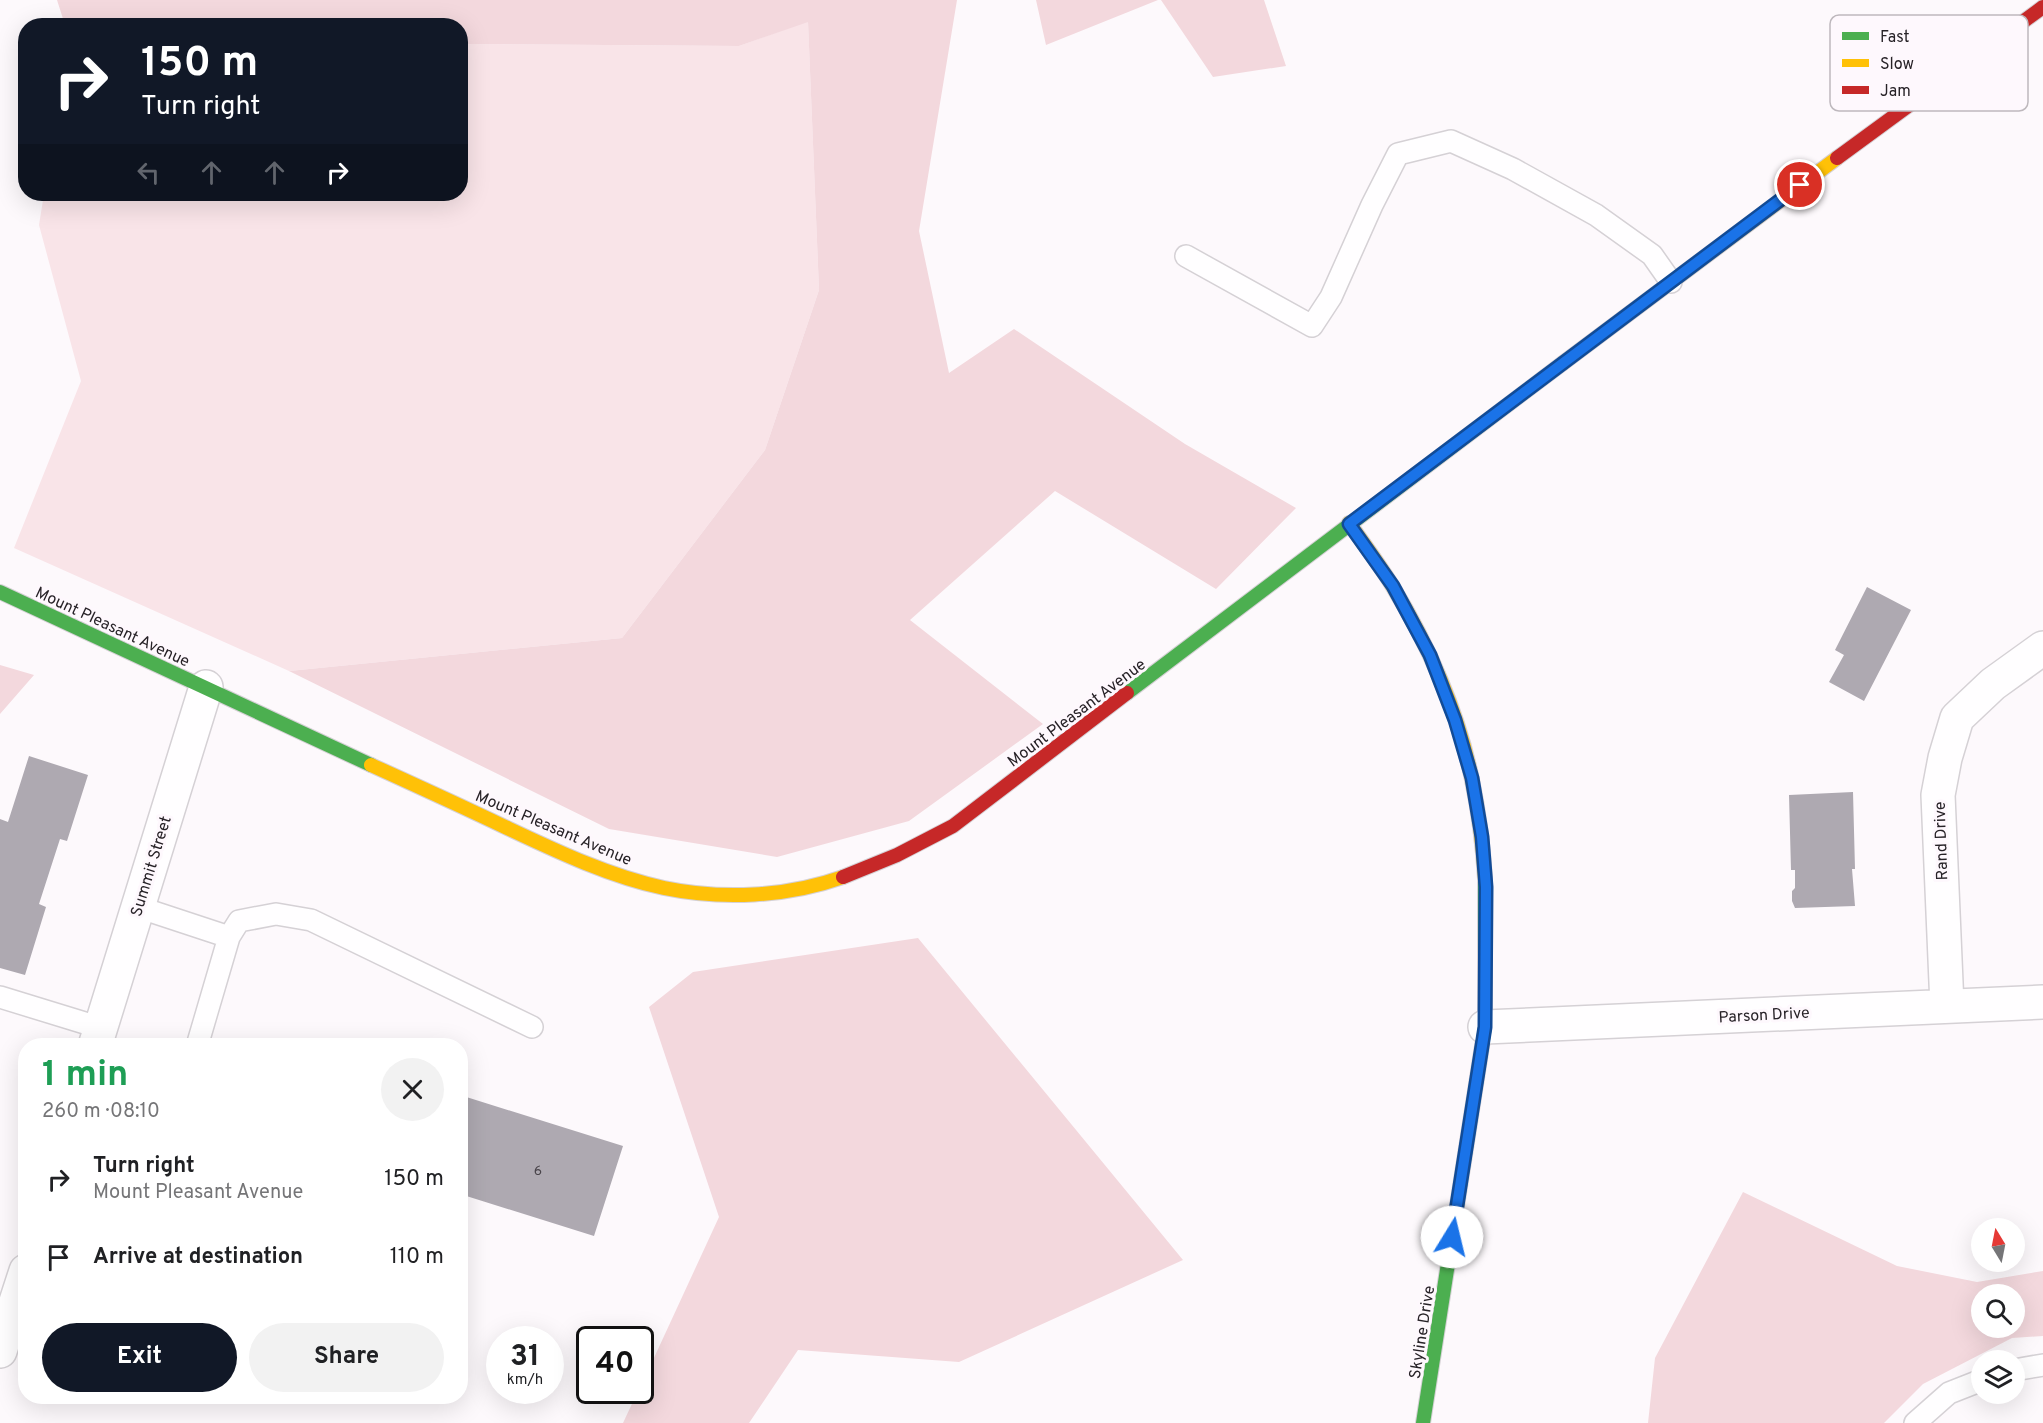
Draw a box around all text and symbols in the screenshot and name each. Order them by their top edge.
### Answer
legend [1830,15,2028,111]
text: Fast [1880,28,1910,48]
text: 150 m [141,38,258,91]
icon: right [42,42,120,120]
text: Slow [1880,55,1914,75]
text: Jam [1880,82,1911,102]
text: Turn right [141,90,260,124]
icon: left [132,156,165,189]
icon: ahead [195,156,228,189]
icon: ahead [258,156,291,189]
icon: right [321,156,354,189]
pin [1774,159,1825,210]
icon: arrive [1783,168,1816,201]
street label: Mount Pleasant Avenue [32,583,193,672]
street label: Mount Pleasant Avenue [1004,655,1150,772]
street label: Mount Pleasant Avenue [472,787,635,871]
street label: Rand Drive [1931,801,1953,881]
street label: Summit Street [127,814,177,919]
street label: Parson Drive [1718,1004,1810,1028]
text: 1 min [42,1053,128,1099]
button: close [381,1058,444,1121]
text: 260 m · 08:10 [42,1099,160,1125]
text: Turn right [93,1153,195,1180]
icon: right [42,1163,75,1196]
house number: 6 [534,1163,542,1180]
text: 150 m [384,1166,444,1193]
text: Mount Pleasant Avenue [93,1180,303,1206]
position arrow [1420,1205,1484,1269]
north arrow [1971,1218,2025,1272]
map controls [1971,1218,2025,1404]
icon: arrive [42,1241,75,1274]
text: Arrive at destination [93,1244,303,1271]
text: 110 m [390,1244,444,1271]
street label: Skyline Drive [1406,1284,1440,1380]
button: search [1971,1284,2025,1338]
button: Exit [42,1323,237,1392]
button: Share [249,1323,444,1392]
speed limit sign: 40 [576,1326,654,1404]
text: 31 [510,1339,540,1376]
button: layers [1971,1350,2025,1404]
text: km/h [507,1371,543,1390]

